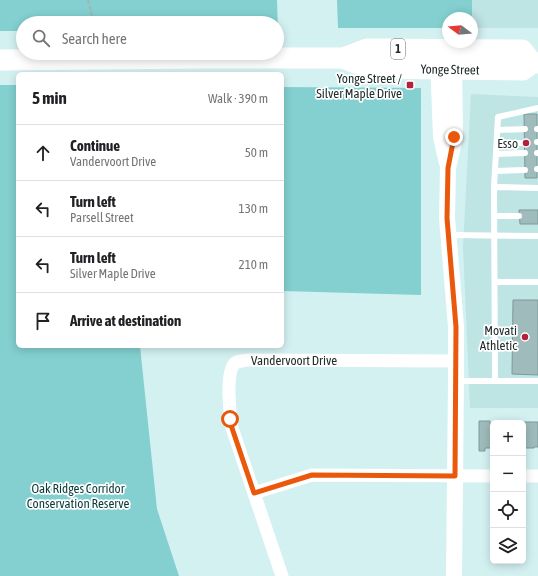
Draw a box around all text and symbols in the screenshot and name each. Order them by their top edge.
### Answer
north arrow [442,12,478,48]
search box [16,16,284,60]
icon: search [30,27,52,49]
text: Search here [62,30,127,47]
road number: 1 [391,39,405,59]
street label: Yonge Street [420,61,480,78]
place label: Yonge Street / Silver Maple Drive [316,71,403,101]
marker: Yonge Street / Silver Maple Drive [405,80,415,90]
text: 5 min [32,88,67,108]
text: Walk · 390 m [208,91,268,106]
route end [445,128,463,146]
place label: Esso [497,136,518,151]
text: Continue [70,137,120,154]
marker: Esso [521,138,531,148]
icon: ahead [32,142,54,164]
text: 50 m [245,145,268,160]
text: Vandervoort Drive [70,154,156,169]
text: Turn left [70,193,116,210]
icon: left [32,198,54,220]
text: 130 m [239,201,268,216]
text: Parsell Street [70,210,134,225]
text: Turn left [70,249,116,266]
icon: left [32,254,54,276]
text: 210 m [239,257,268,272]
text: Silver Maple Drive [70,266,156,281]
icon: arrive [32,310,54,332]
text: Arrive at destination [70,312,181,329]
place label: Movati Athletic [480,323,517,353]
marker: Movati Athletic [520,332,530,342]
street label: Vandervoort Drive [251,353,337,368]
route start [221,410,239,428]
map controls [490,420,526,564]
button: + [490,420,526,456]
button: − [490,456,526,492]
park label: Oak Ridges Corridor Conservation Reserve [27,481,129,511]
button: locate [490,492,526,528]
button: layers [490,528,526,564]

